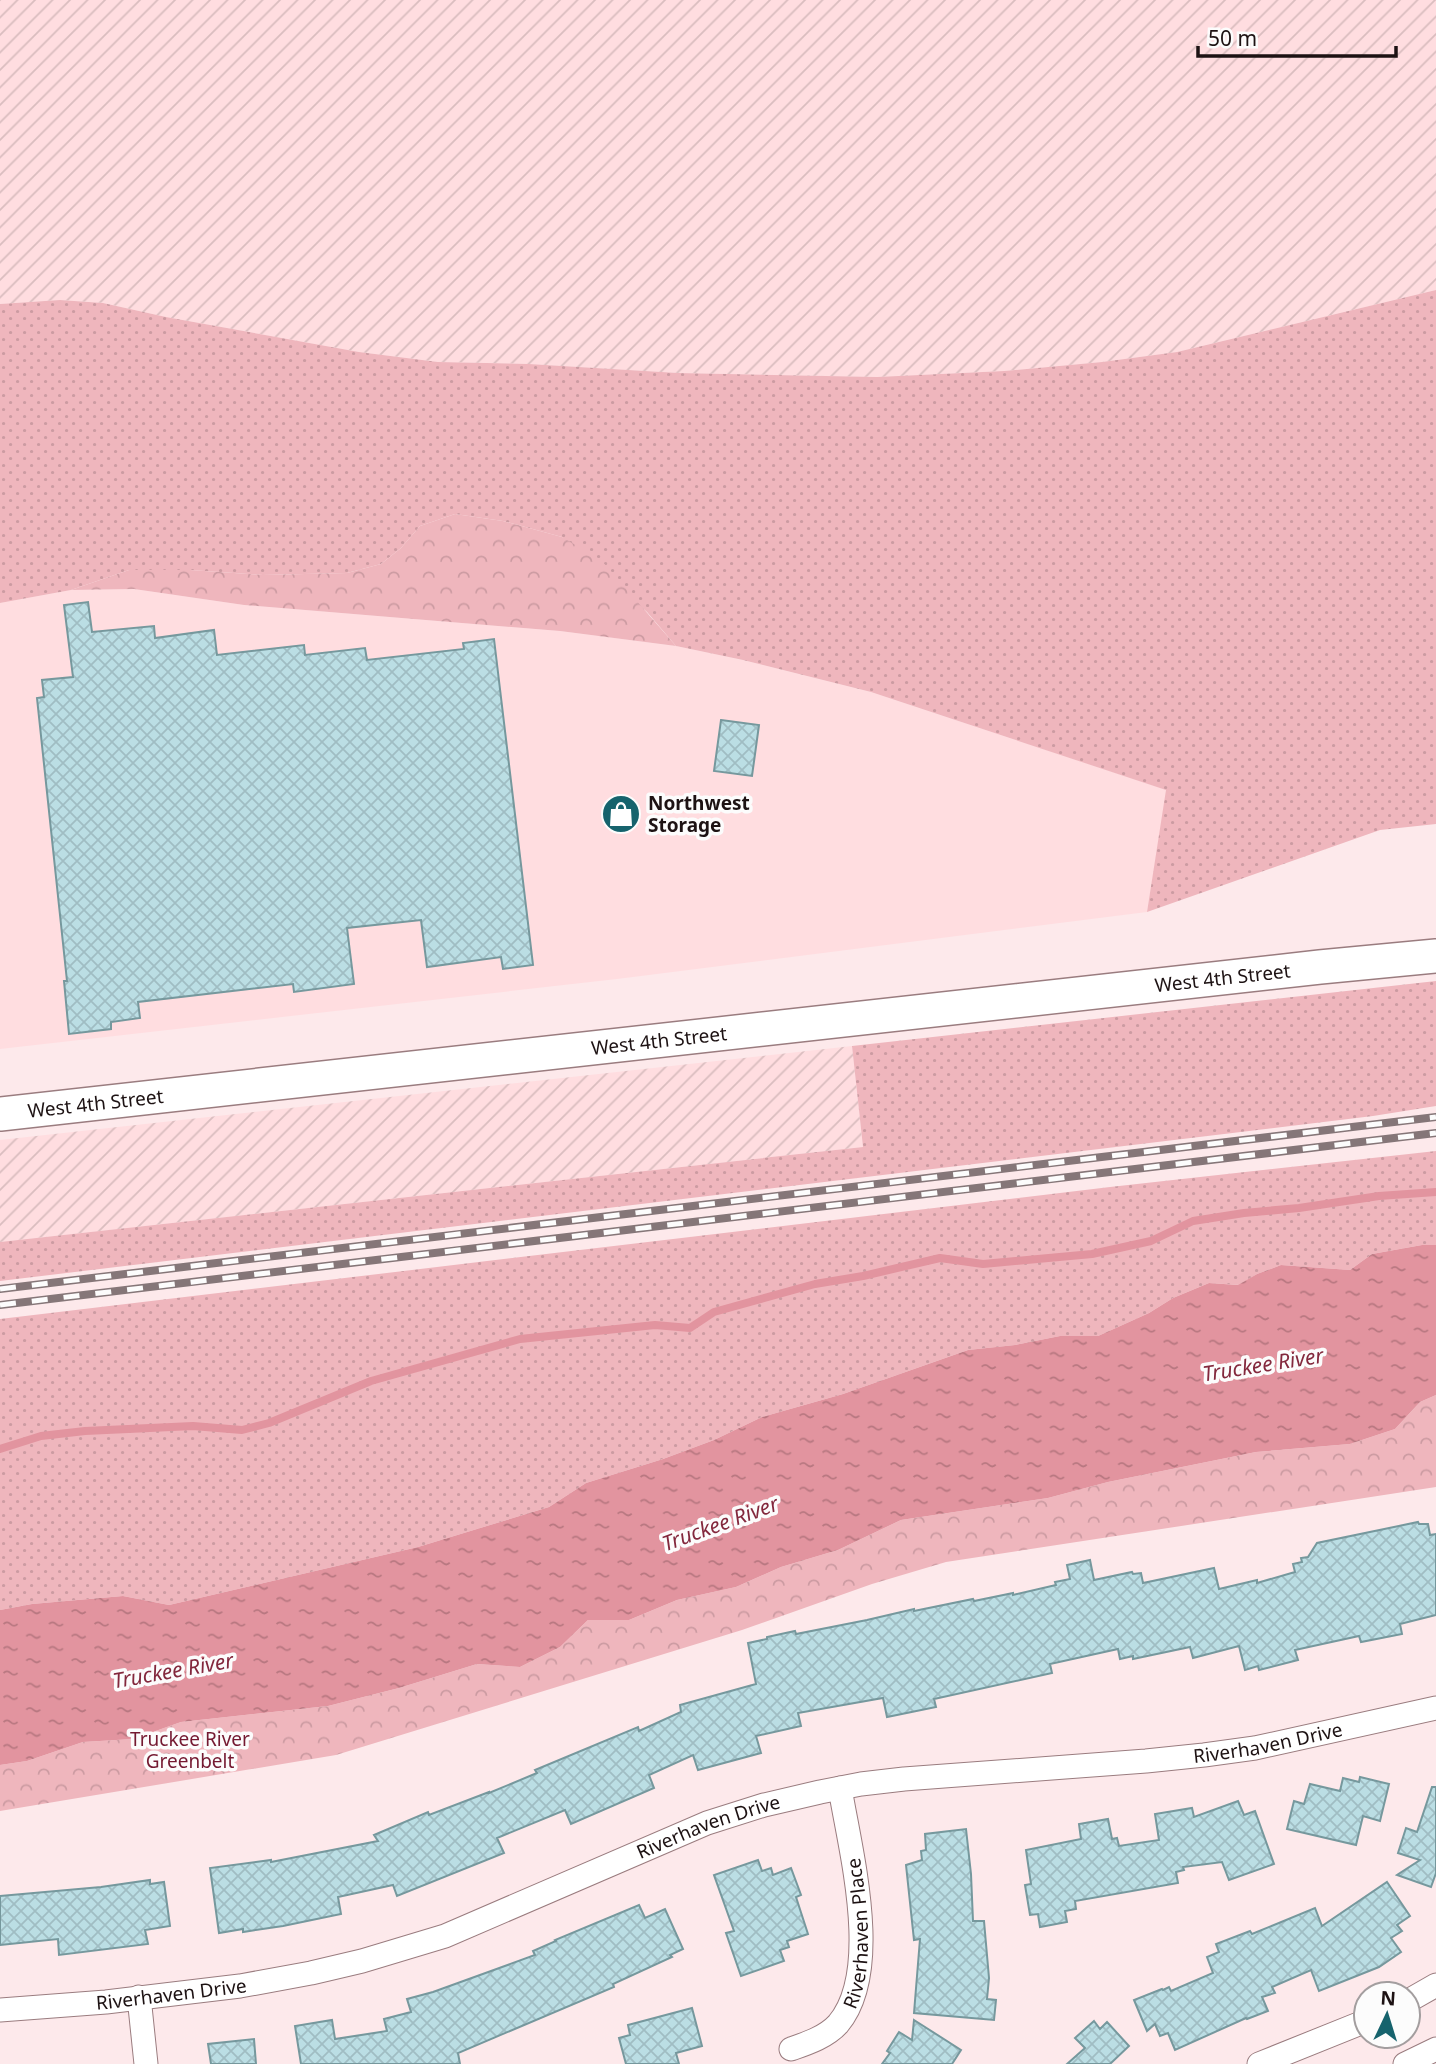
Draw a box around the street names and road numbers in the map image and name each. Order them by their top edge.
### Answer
street label: West 4th Street [1153,957,1292,998]
street label: West 4th Street [590,1020,728,1061]
street label: West 4th Street [26,1083,165,1124]
street label: Riverhaven Drive [1192,1716,1345,1769]
street label: Riverhaven Drive [632,1789,783,1865]
street label: Riverhaven Place [837,1856,874,2013]
street label: Riverhaven Drive [95,1972,249,2016]

